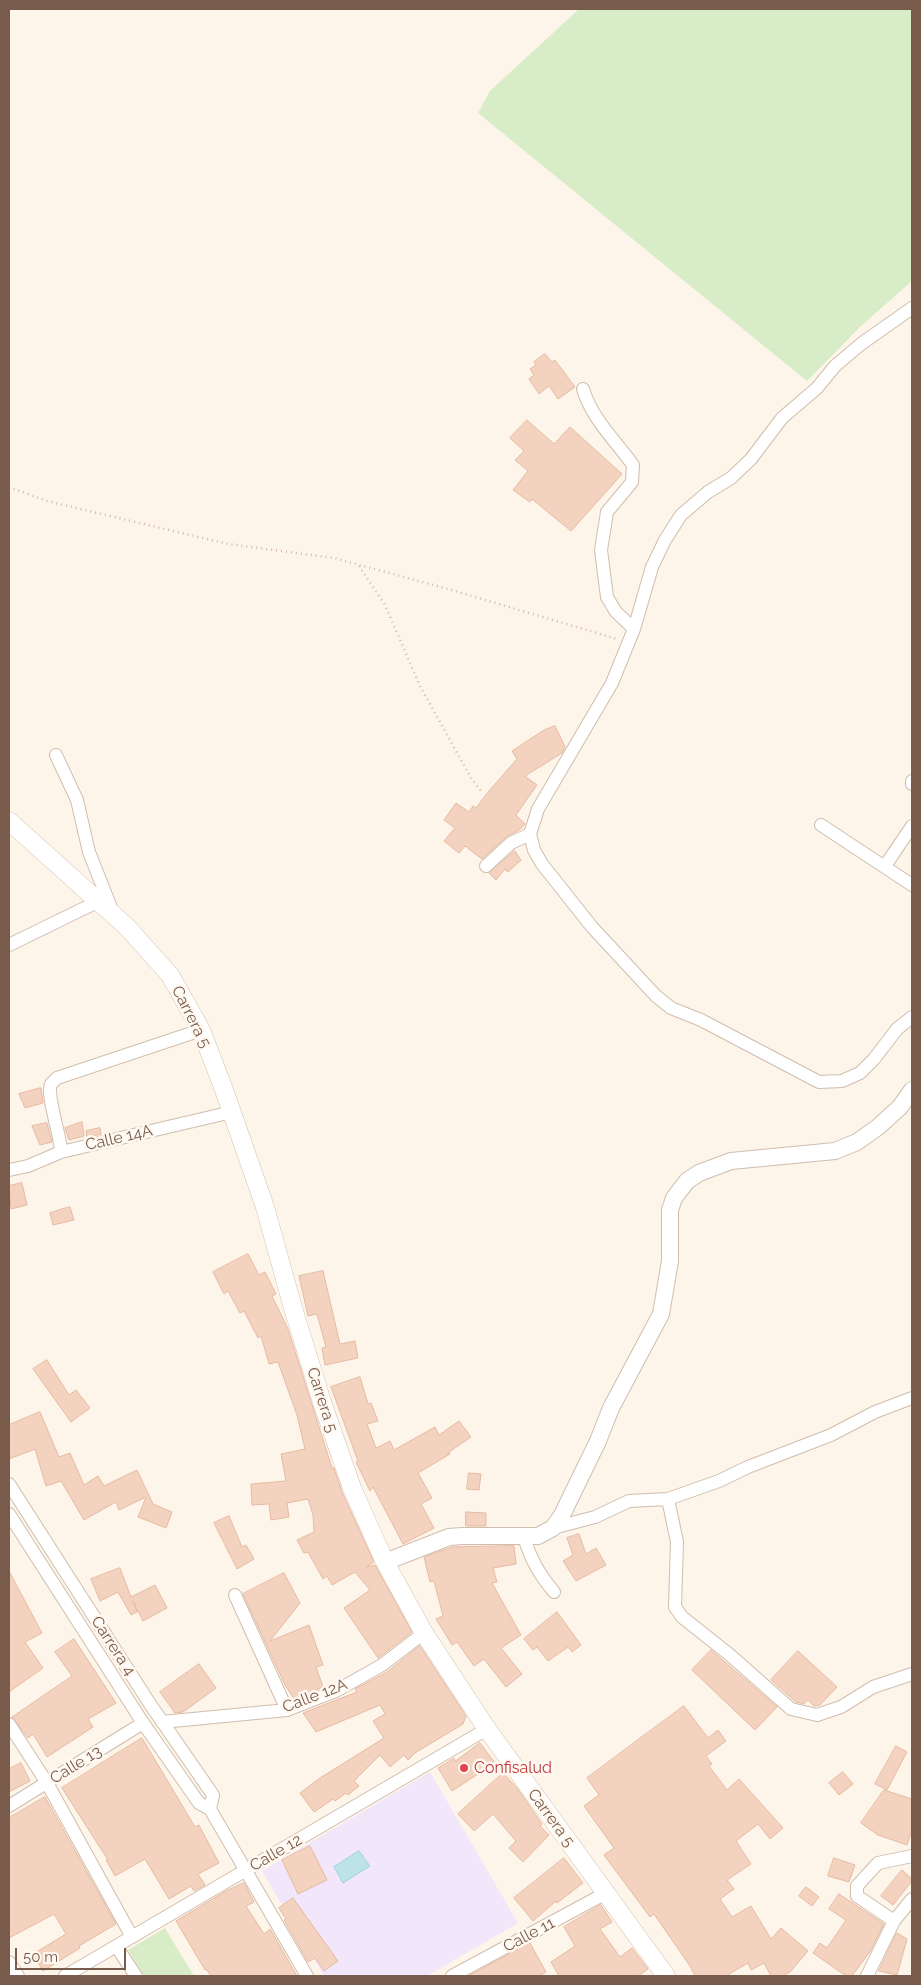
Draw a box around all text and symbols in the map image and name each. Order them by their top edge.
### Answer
street label: Carrera 5 [167,983,215,1051]
street label: Calle 14A [84,1121,154,1155]
street label: Carrera 5 [302,1365,342,1435]
street label: Carrera 4 [87,1613,139,1679]
street label: Calle 12A [280,1675,350,1717]
street label: Calle 13 [47,1742,105,1788]
place label: Confisalud [474,1758,552,1778]
marker: Confisalud [458,1762,470,1774]
street label: Carrera 5 [523,1785,579,1851]
street label: Calle 12 [246,1830,306,1876]
street label: Calle 11 [500,1913,558,1957]
scale bar [18,1938,129,1970]
text: 50 m [23,1948,58,1966]

